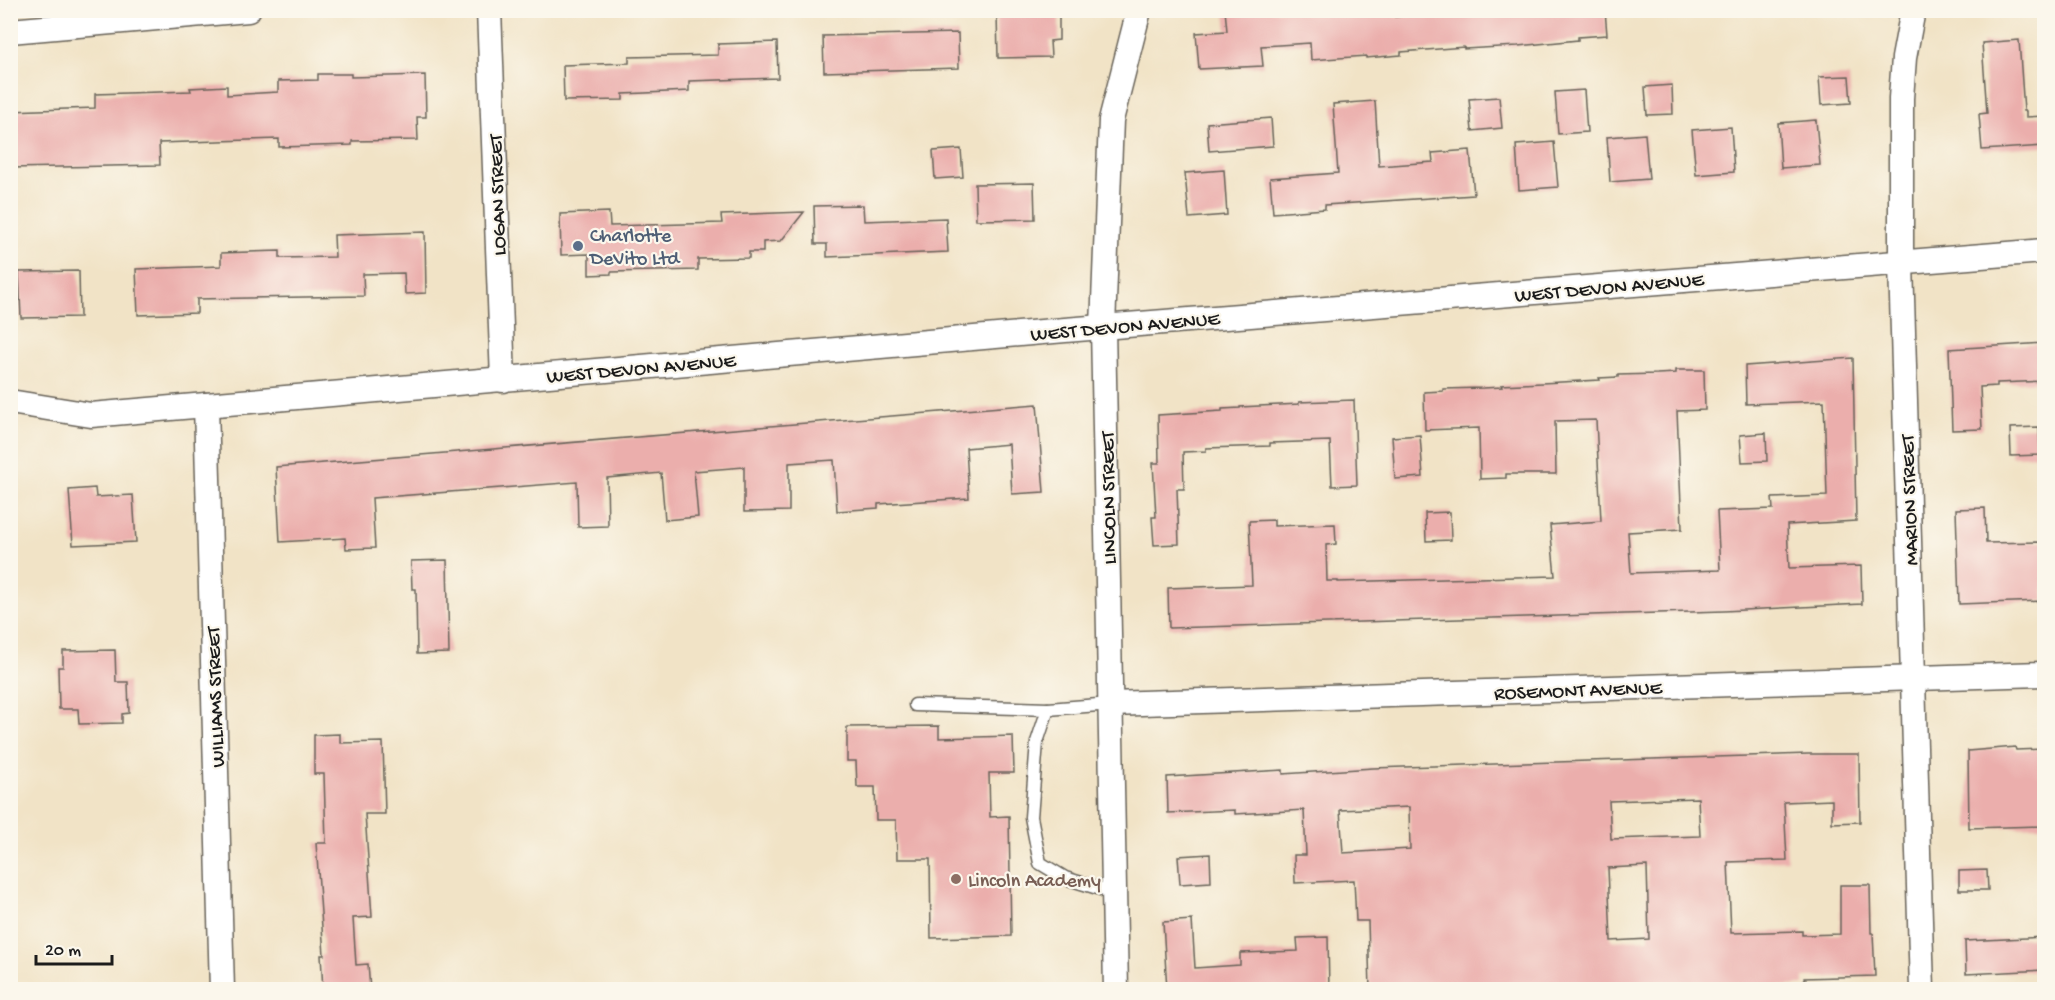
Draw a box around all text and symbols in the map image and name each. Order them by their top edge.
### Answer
street label: LOGAN STREET [486,132,513,256]
place label: Charlotte DeVito Ltd [588,226,682,272]
marker: Charlotte DeVito Ltd [571,239,585,253]
street label: WEST DEVON AVENUE [1514,270,1707,309]
street label: WEST DEVON AVENUE [1030,309,1223,348]
street label: WEST DEVON AVENUE [546,351,739,390]
street label: LINCOLN STREET [1098,430,1123,565]
street label: MARION STREET [1898,433,1925,566]
street label: WILLIAMS STREET [203,625,231,768]
street label: ROSEMONT AVENUE [1494,678,1664,707]
place label: Lincoln Academy [968,871,1101,894]
marker: Lincoln Academy [949,872,963,886]
scale bar [36,928,112,966]
text: 20 m [45,941,81,962]

